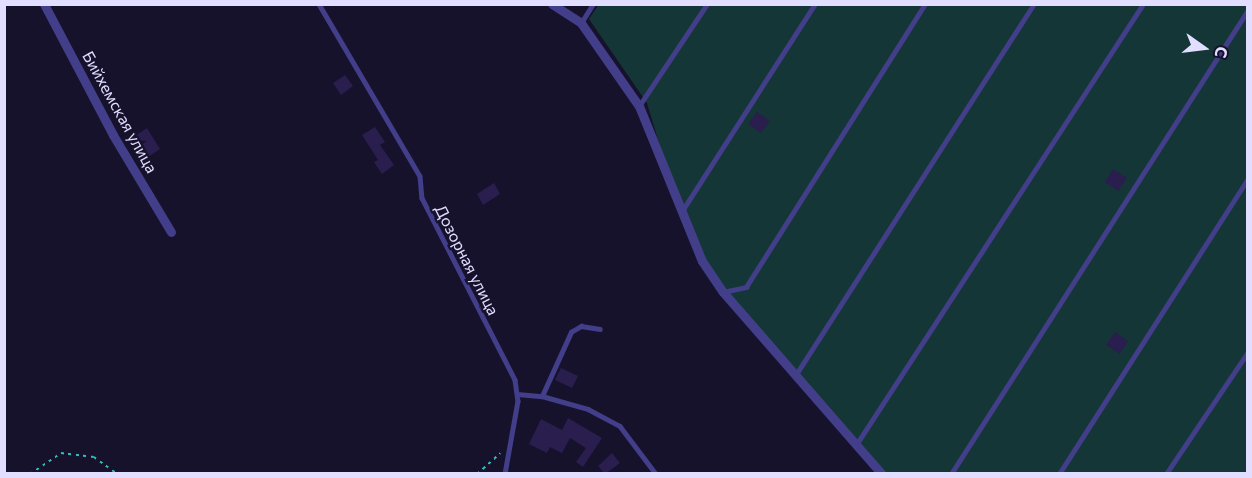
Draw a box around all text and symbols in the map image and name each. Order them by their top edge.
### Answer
north arrow [1174,18,1234,78]
text: С [1211,45,1232,60]
street label: Бийхемская улица [79,48,161,176]
street label: Дозорная улица [431,202,503,318]

